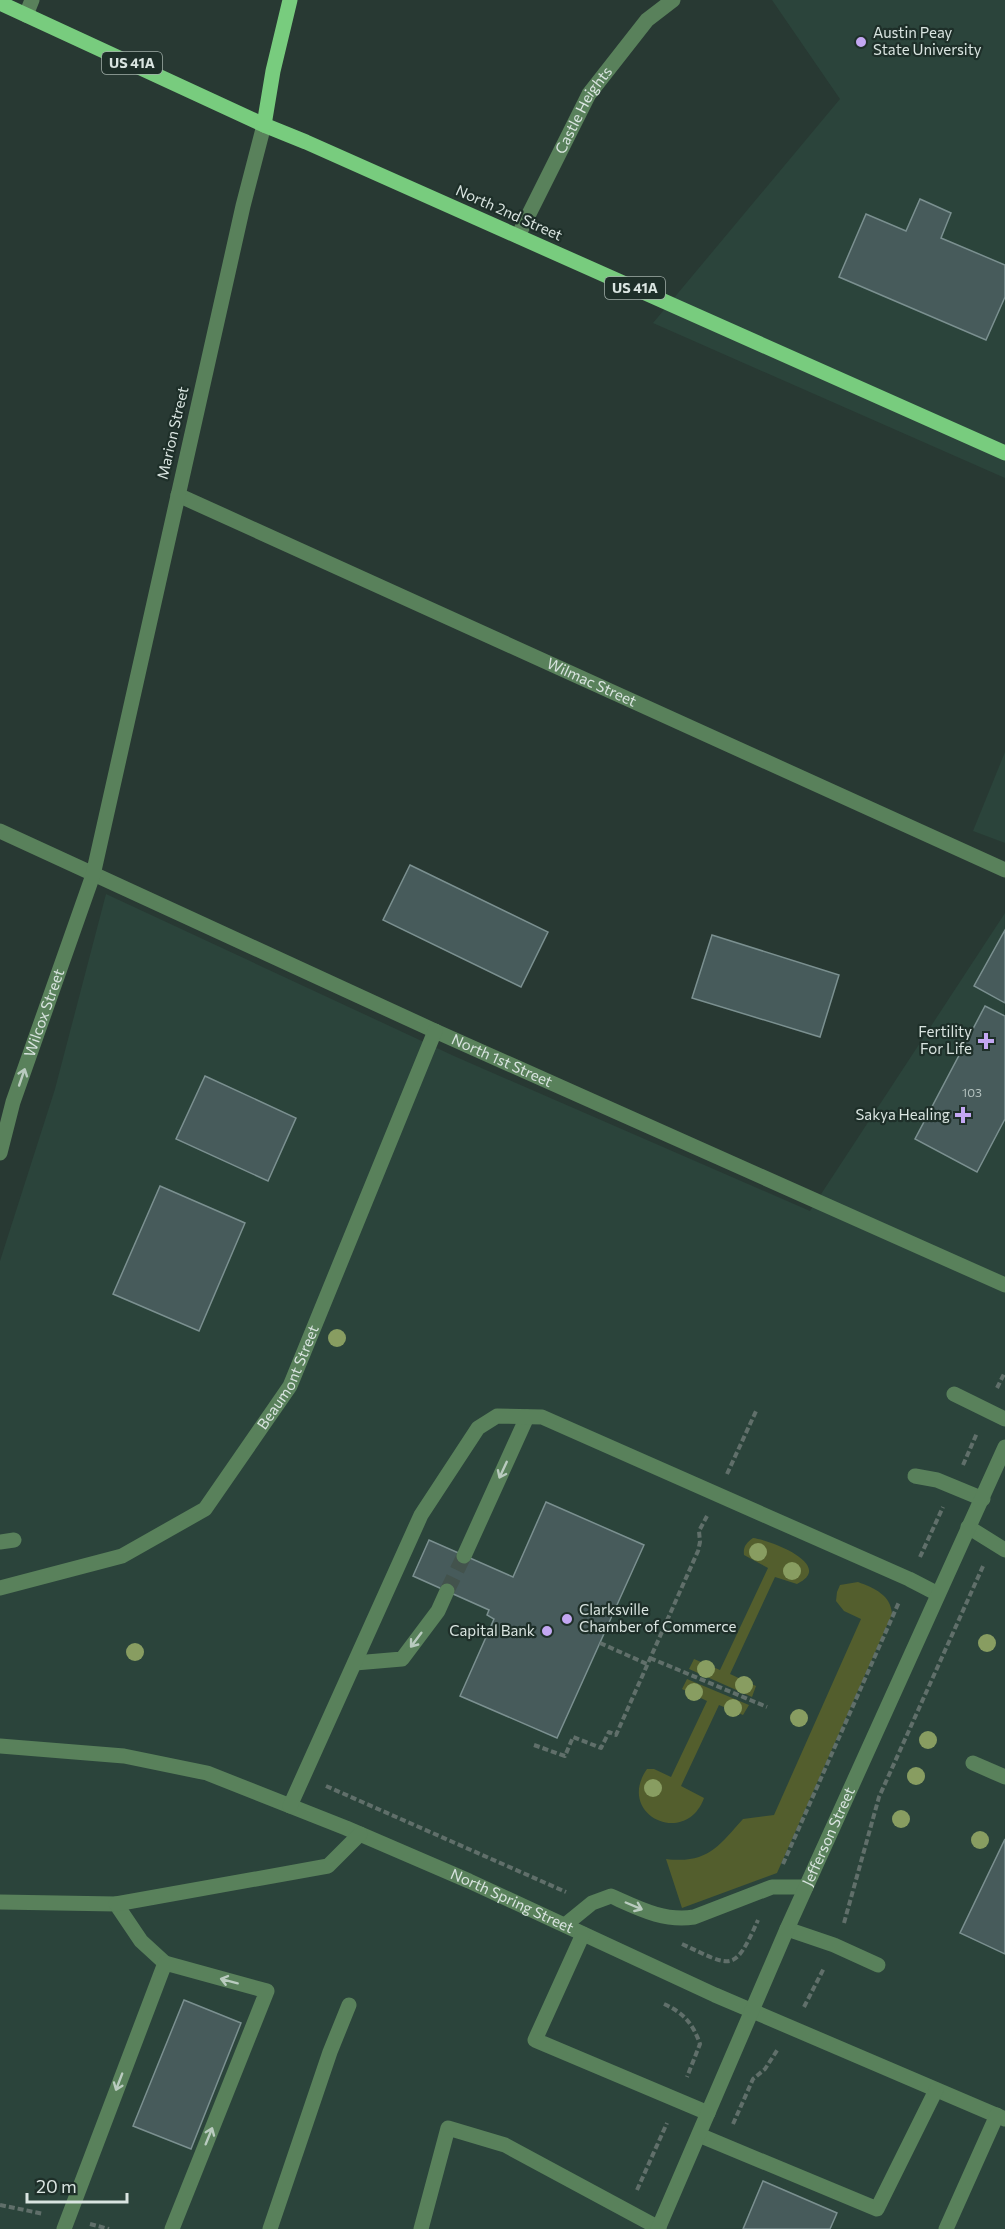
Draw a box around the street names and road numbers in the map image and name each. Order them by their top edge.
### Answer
road number: US 41A [102,52,162,74]
street label: Castle Heights [551,62,615,157]
street label: North 2nd Street [453,181,565,244]
road number: US 41A [605,277,665,299]
street label: Marion Street [153,385,191,481]
street label: Wilmac Street [544,653,640,710]
street label: Wilcox Street [20,966,67,1059]
street label: North 1st Street [449,1030,556,1090]
street label: Beaumont Street [253,1322,322,1433]
street label: Jefferson Street [798,1784,858,1888]
street label: North Spring Street [448,1864,577,1936]

